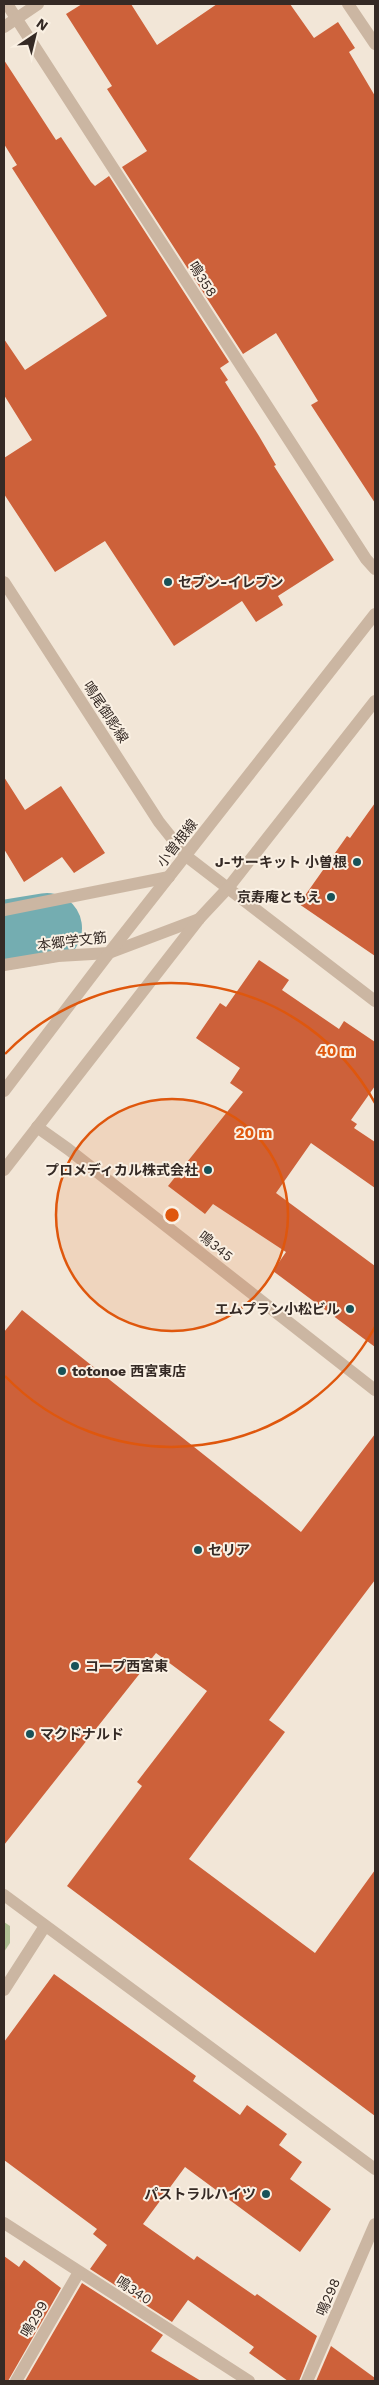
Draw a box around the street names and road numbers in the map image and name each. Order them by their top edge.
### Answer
street label: 鳴358 [186,258,220,300]
street label: 鳴尾御影線 [80,678,132,746]
street label: 小曽根線 [153,816,201,870]
street label: 本郷学文筋 [36,929,108,953]
street label: 鳴345 [196,1228,236,1264]
street label: 鳴340 [113,2273,155,2307]
street label: 鳴298 [313,2276,343,2318]
street label: 鳴299 [17,2298,51,2340]

